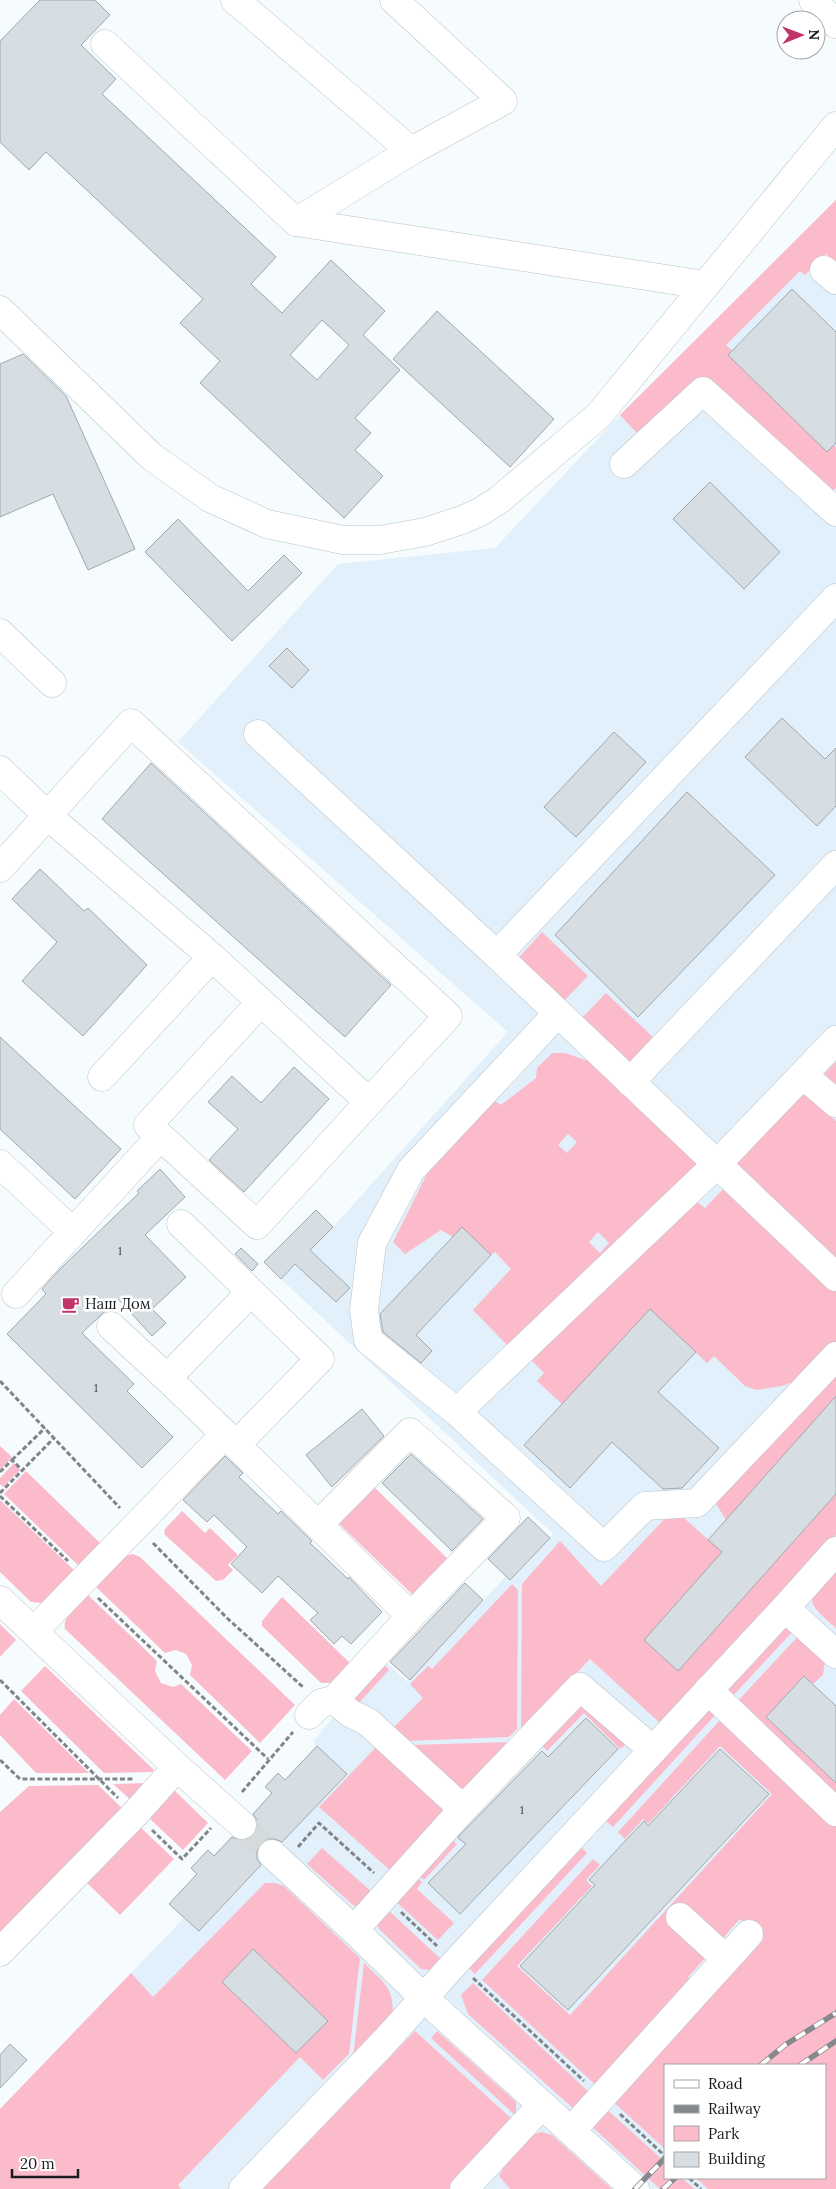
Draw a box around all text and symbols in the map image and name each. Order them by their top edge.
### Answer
north arrow [776,10,826,60]
text: N [805,29,823,41]
house number: 1 [118,1243,122,1258]
cafe icon: Наш Дом [61,1294,81,1314]
place label: Наш Дом [85,1294,151,1313]
house number: 1 [94,1380,98,1395]
house number: 1 [520,1802,524,1817]
legend [664,2064,826,2179]
text: Road [708,2074,743,2093]
text: Railway [708,2099,761,2118]
text: Park [708,2124,739,2143]
scale bar [12,2146,79,2178]
text: Building [708,2149,766,2168]
text: 20 m [20,2154,55,2173]

